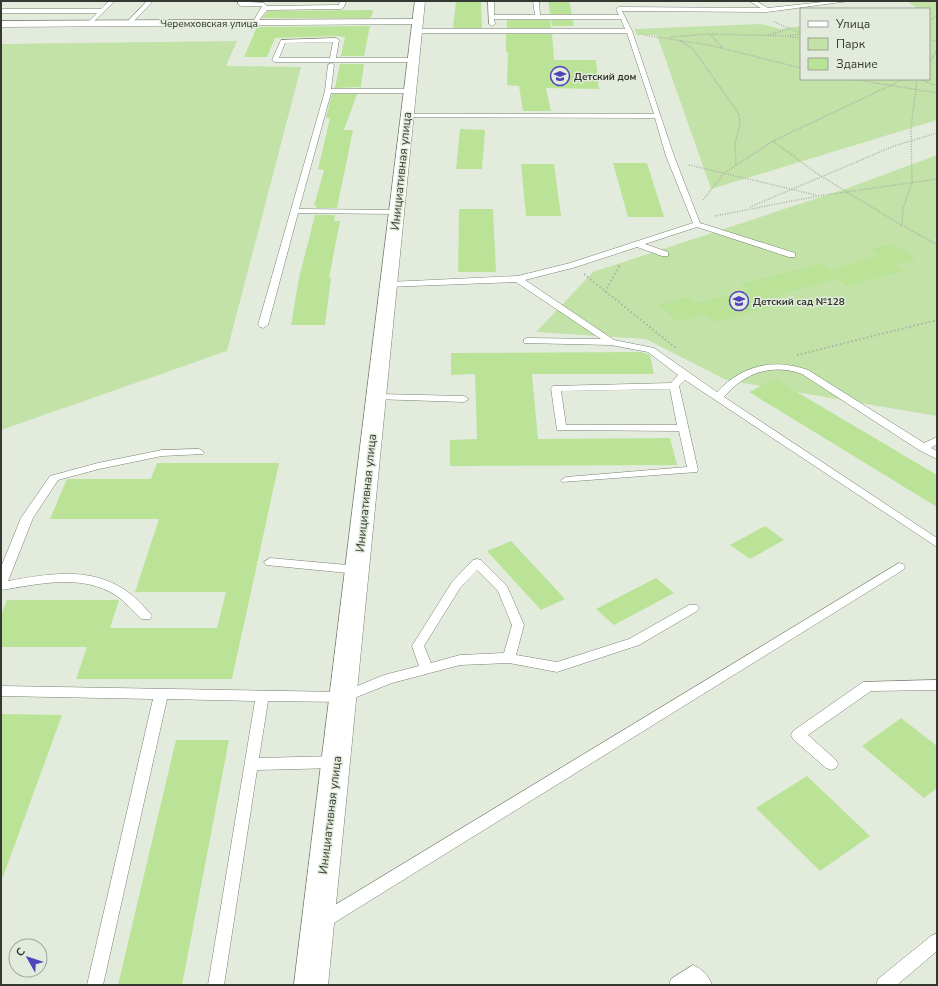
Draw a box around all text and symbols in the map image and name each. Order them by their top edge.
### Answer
legend [800,8,930,80]
text: Улица [835,16,870,32]
street label: Черемховская улица [160,17,258,31]
text: Парк [836,36,866,52]
text: Здание [836,56,878,72]
school or university icon: Детский дом [549,65,571,87]
place label: Детский дом [574,70,637,84]
street label: Инициативная улица [387,111,415,231]
school or university icon: Детский сад №128 [728,290,750,312]
place label: Детский сад №128 [753,295,845,309]
street label: Инициативная улица [352,433,380,553]
street label: Инициативная улица [315,755,345,875]
north arrow [8,938,48,978]
text: С [12,944,29,960]

